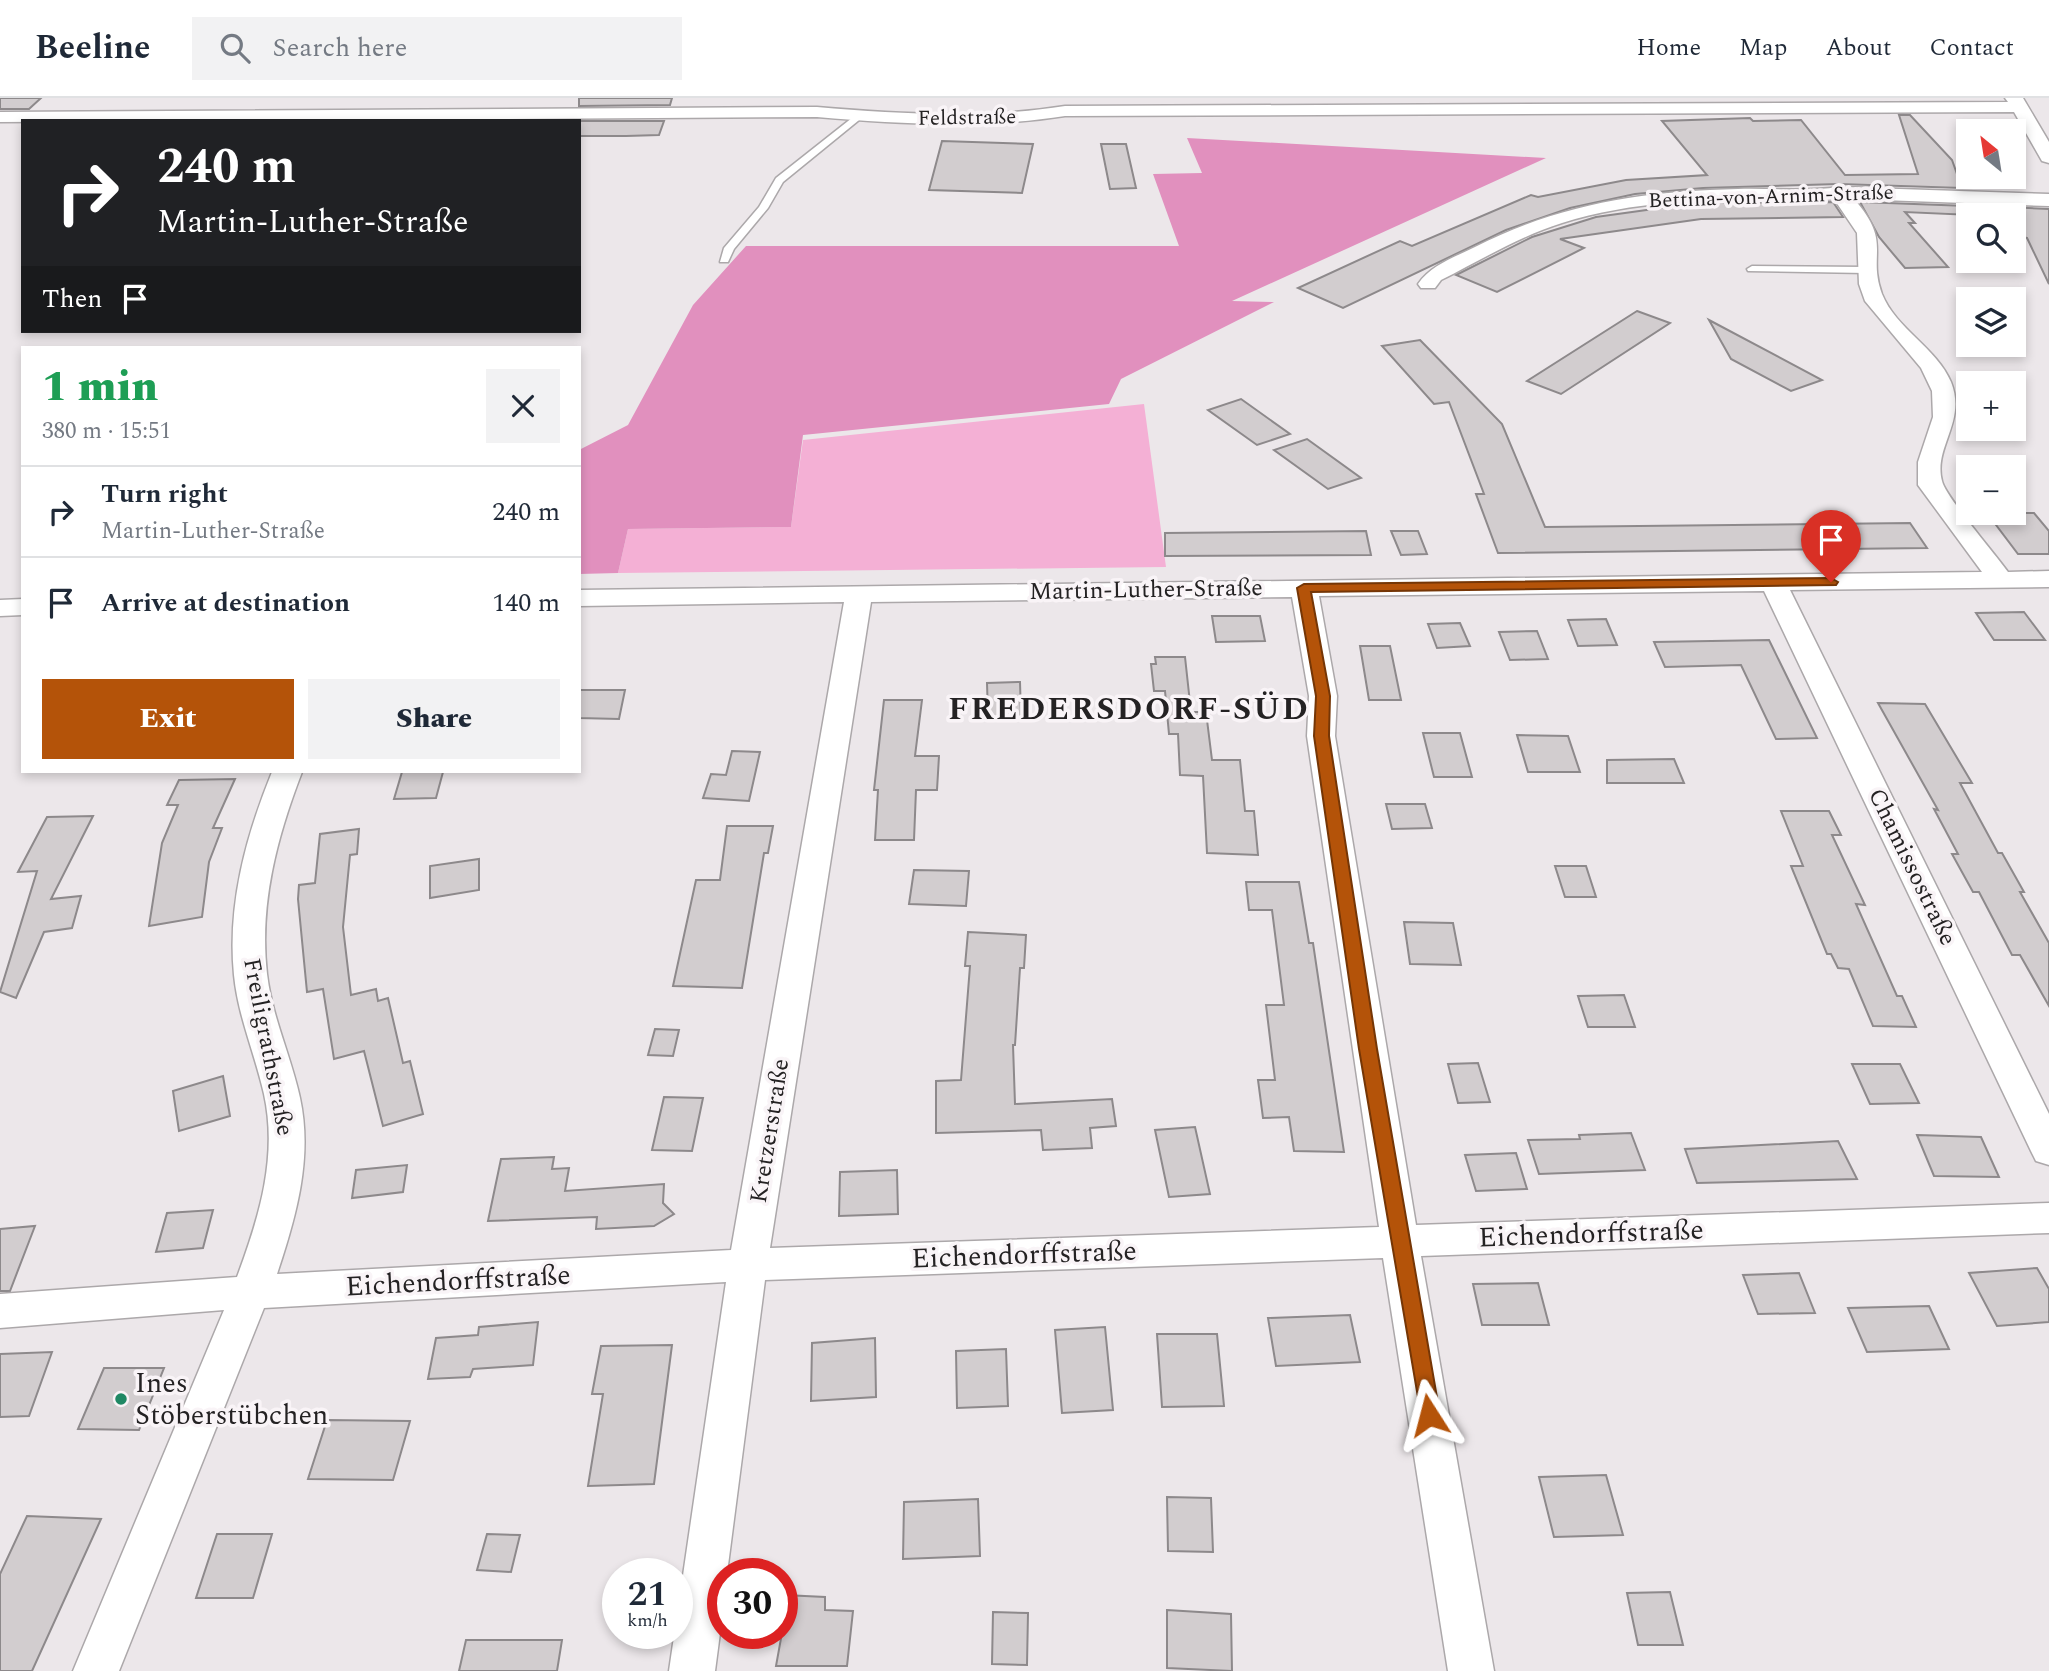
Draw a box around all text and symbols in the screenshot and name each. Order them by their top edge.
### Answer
search box [192,17,682,80]
text: Beeline [35,23,150,73]
text: Search here [272,28,407,68]
icon: search [216,29,254,67]
text: Home [1636,30,1701,66]
text: Map [1739,30,1787,66]
text: About [1825,30,1891,66]
text: Contact [1929,30,2014,66]
street label: Feldstraße [917,101,1017,135]
north arrow [1956,119,2026,189]
map controls [1956,119,2026,525]
text: 240 m [157,130,296,205]
icon: right [42,147,133,238]
street label: Bettina-von-Arnim-Straße [1648,177,1894,217]
text: Martin-Luther-Straße [157,198,468,247]
button: search [1956,203,2026,273]
text: Then [42,279,102,319]
icon: arrive [116,280,154,318]
button: layers [1956,287,2026,357]
text: 1 min [42,356,158,419]
button: close [486,369,560,443]
button: + [1956,371,2026,441]
text: 380 m · 15:51 [42,414,171,449]
button: − [1956,455,2026,525]
text: Turn right [101,474,228,514]
text: 240 m [492,492,560,532]
icon: right [42,493,80,531]
pin [1801,510,1861,582]
text: Martin-Luther-Straße [101,514,325,549]
icon: arrive [1812,521,1850,559]
street label: Martin-Luther-Straße [1029,570,1263,610]
text: Arrive at destination [101,583,350,623]
text: 140 m [492,583,560,623]
icon: arrive [42,584,80,622]
button: Exit [42,679,294,759]
button: Share [308,679,560,759]
district label: FREDERSDORF-SÜD [948,685,1310,734]
street label: Chamissostraße [1858,782,1966,952]
street label: Freiligrathstraße [233,955,303,1139]
street label: Kretzerstraße [741,1056,799,1206]
street label: Eichendorffstraße [1478,1209,1704,1259]
street label: Eichendorffstraße [911,1230,1137,1280]
street label: Eichendorffstraße [344,1254,572,1308]
place label: Ines Stöberstübchen [135,1362,328,1437]
position arrow [1392,1378,1466,1452]
marker: Ines Stöberstübchen [113,1391,129,1407]
speed limit sign: 30 [707,1558,798,1649]
text: 21 [628,1568,667,1621]
text: km/h [627,1607,668,1634]

